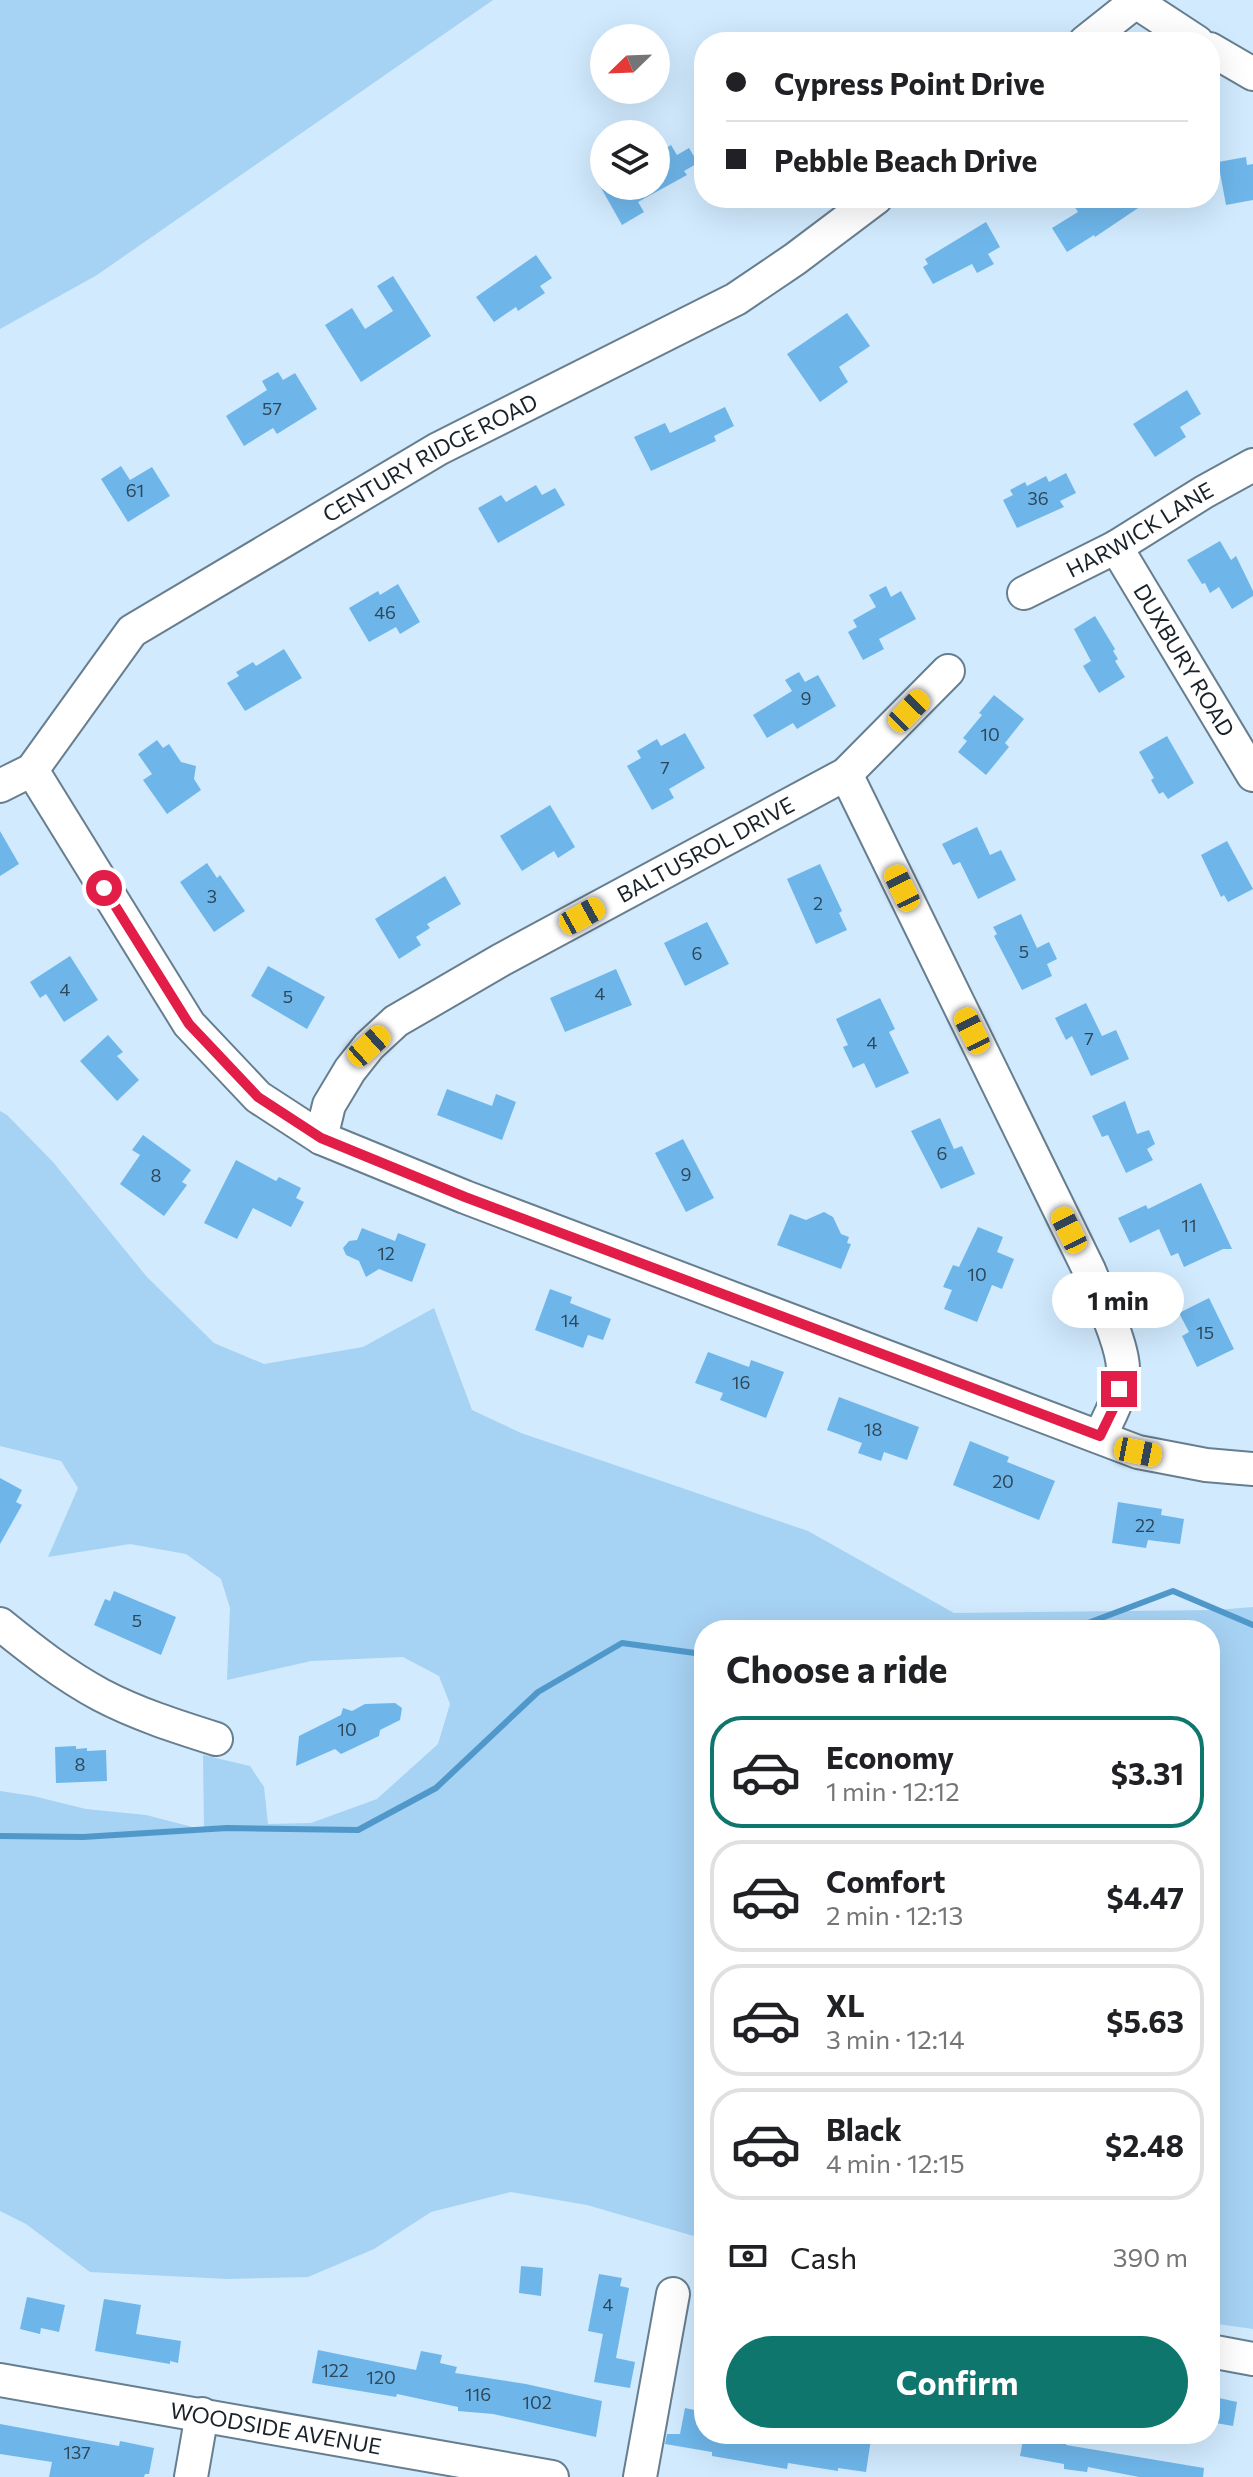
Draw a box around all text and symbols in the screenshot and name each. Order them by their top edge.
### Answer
north arrow [590,24,670,104]
map controls [590,24,670,200]
text: Cypress Point Drive [774,64,1045,101]
button: layers [590,120,670,200]
text: Pebble Beach Drive [774,141,1037,178]
street label: CENTURY RIDGE ROAD [318,387,542,528]
house number: 57 [262,397,282,419]
street label: HARWICK LANE [1061,476,1218,583]
house number: 61 [126,479,144,501]
house number: 36 [1027,487,1049,509]
street label: DUXBURY ROAD [1128,579,1241,741]
house number: 46 [374,601,396,623]
car [884,685,934,737]
house number: 9 [801,687,811,709]
house number: 10 [980,723,1000,745]
house number: 7 [660,756,670,778]
street label: BALTUSROL DRIVE [612,791,799,908]
car [881,861,923,915]
route start [86,870,122,906]
house number: 3 [207,885,217,907]
house number: 2 [813,892,823,914]
car [555,894,609,938]
house number: 5 [1019,940,1029,962]
house number: 6 [692,942,702,964]
house number: 4 [60,978,71,1000]
house number: 4 [595,982,606,1004]
house number: 5 [283,985,293,1007]
car [951,1004,993,1058]
car [343,1021,395,1071]
house number: 7 [1084,1027,1094,1049]
house number: 4 [867,1031,878,1053]
house number: 6 [937,1142,947,1164]
house number: 9 [681,1163,691,1185]
house number: 8 [151,1164,162,1186]
car [1048,1203,1090,1257]
house number: 11 [1181,1214,1197,1236]
house number: 12 [377,1242,395,1264]
house number: 10 [967,1263,987,1285]
callout: 1 min [1053,1273,1185,1329]
text: 1 min [1087,1284,1149,1315]
house number: 14 [561,1309,579,1331]
house number: 15 [1196,1321,1214,1343]
house number: 16 [732,1371,750,1393]
route end [1101,1371,1137,1407]
house number: 18 [864,1418,882,1440]
car [1112,1436,1164,1468]
house number: 20 [992,1470,1014,1492]
house number: 22 [1135,1514,1155,1536]
house number: 5 [132,1609,142,1631]
text: Choose a ride [726,1646,947,1690]
house number: 10 [337,1718,357,1740]
icon: car [730,1736,802,1808]
text: Economy [826,1738,954,1775]
house number: 8 [75,1753,86,1775]
text: $3.31 [1111,1754,1184,1791]
text: 1 min · 12:12 [826,1775,960,1806]
icon: car [730,1860,802,1932]
text: Comfort [826,1862,945,1899]
text: $4.47 [1106,1878,1184,1915]
text: 2 min · 12:13 [826,1899,963,1930]
icon: car [730,1984,802,2056]
text: XL [826,1986,865,2023]
text: $5.63 [1106,2002,1184,2039]
text: 3 min · 12:14 [826,2023,965,2054]
icon: car [730,2108,802,2180]
text: Black [826,2110,902,2147]
text: $2.48 [1105,2126,1184,2163]
text: 4 min · 12:15 [826,2147,965,2178]
icon: cash [726,2234,770,2278]
text: Cash [790,2238,857,2275]
text: 390 m [1113,2241,1188,2272]
house number: 4 [603,2293,614,2315]
button: Confirm [726,2336,1188,2428]
house number: 122 [321,2359,349,2381]
house number: 120 [366,2366,396,2388]
house number: 116 [465,2383,491,2405]
house number: 102 [522,2391,552,2413]
street label: WOODSIDE AVENUE [168,2396,384,2460]
house number: 137 [63,2441,91,2463]

